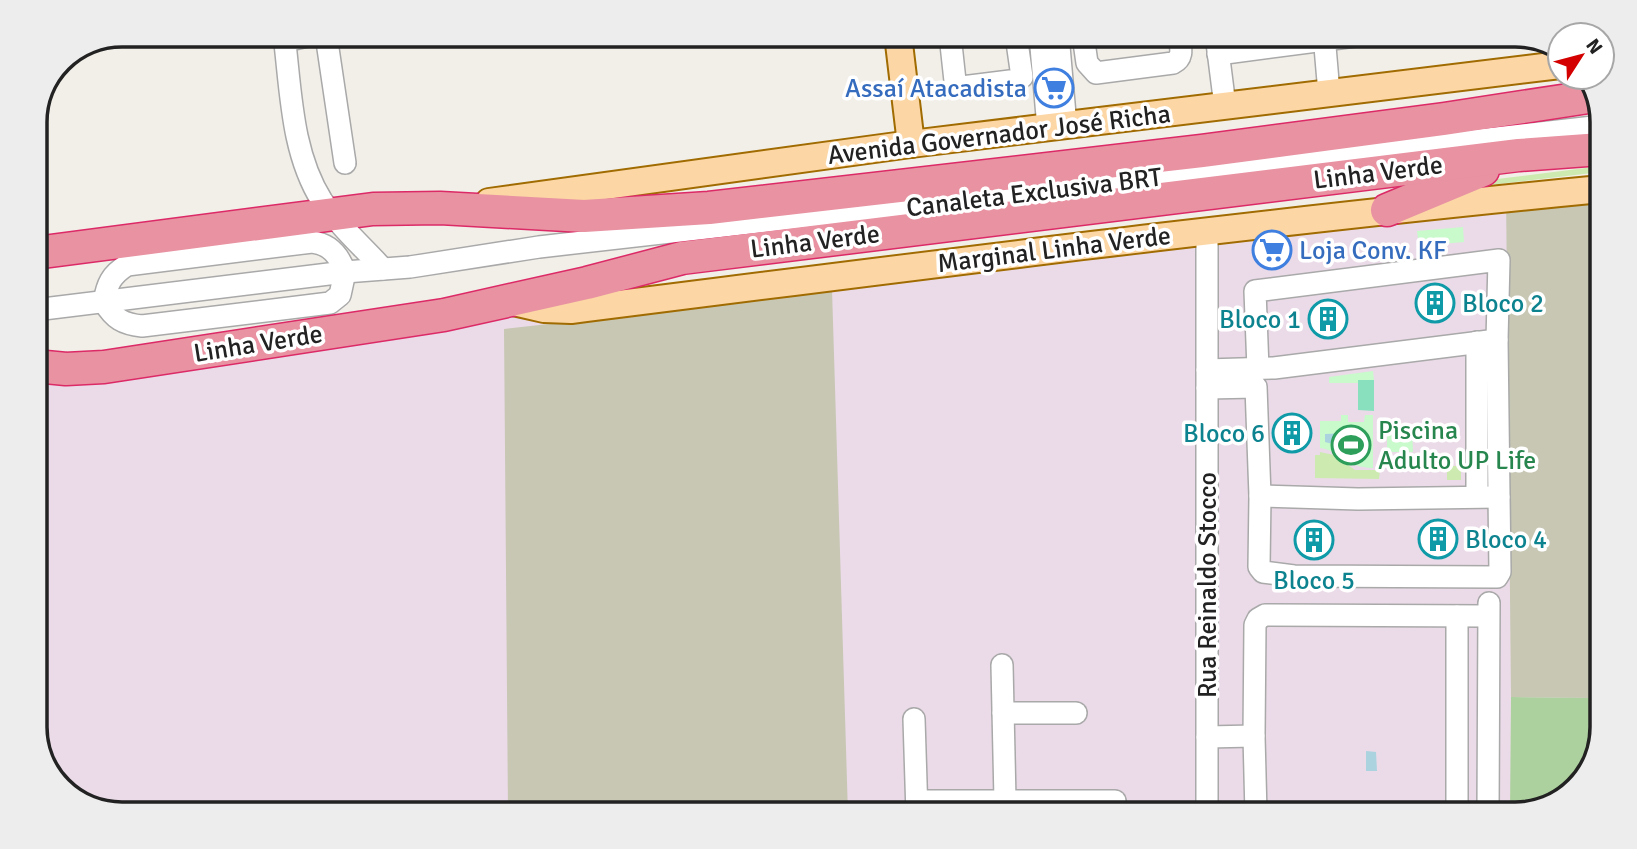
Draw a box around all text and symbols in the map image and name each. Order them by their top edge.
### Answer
north arrow [1546,21,1616,91]
text: N [1580,34,1608,59]
supermarket icon: Assaí Atacadista [1033,67,1075,109]
place label: Assaí Atacadista [845,73,1027,105]
street label: Avenida Governador José Richa [826,98,1172,172]
street label: Linha Verde [1312,149,1445,197]
street label: Canaleta Exclusiva BRT [905,161,1164,225]
street label: Linha Verde [749,218,882,266]
street label: Marginal Linha Verde [936,220,1173,280]
supermarket icon: Loja Conv. KF [1251,229,1293,271]
place label: Loja Conv. KF [1299,235,1446,267]
building icon: Bloco 2 [1414,282,1456,324]
place label: Bloco 2 [1462,288,1544,320]
building icon: Bloco 1 [1307,298,1349,340]
place label: Bloco 1 [1219,304,1301,336]
street label: Linha Verde [191,318,325,370]
building icon: Bloco 6 [1271,412,1313,454]
place label: Piscina Adulto UP Life [1378,415,1536,477]
place label: Bloco 6 [1183,418,1265,450]
sports icon: Piscina Adulto UP Life [1330,424,1372,466]
street label: Rua Reinaldo Stocco [1192,472,1224,698]
building icon: Bloco 4 [1417,518,1459,560]
building icon: Bloco 5 [1293,519,1335,561]
place label: Bloco 4 [1465,524,1547,556]
place label: Bloco 5 [1273,565,1355,597]

